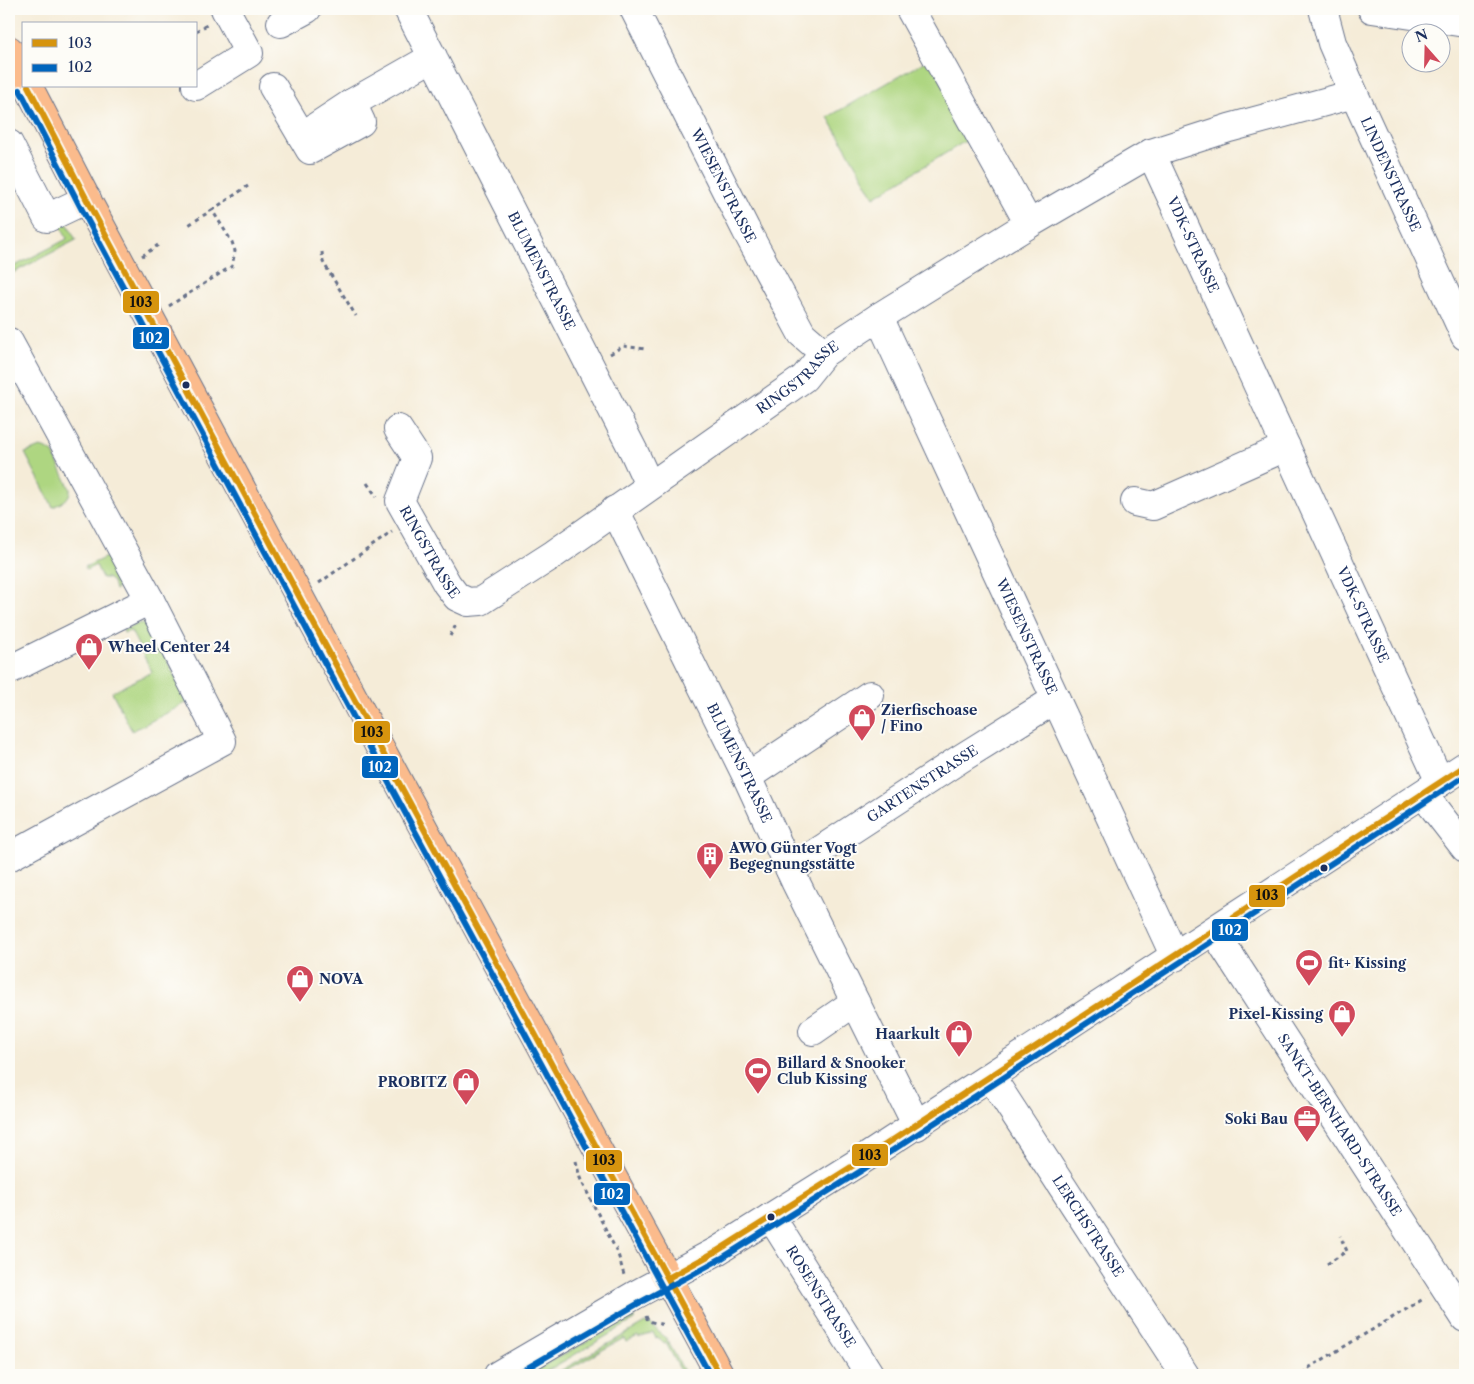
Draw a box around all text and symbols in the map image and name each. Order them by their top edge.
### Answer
legend [22,22,198,88]
north arrow [1402,22,1452,72]
text: N [1413,25,1430,46]
text: 103 [68,33,92,52]
text: 102 [68,57,92,76]
street label: LINDENSTRASSE [1357,114,1425,235]
street label: WIESENSTRASSE [687,125,760,246]
street label: VDK-STRASSE [1163,193,1223,296]
street label: BLUMENSTRASSE [504,209,579,333]
line badge: 103 [122,290,160,314]
text: 103 [129,293,153,311]
line badge: 102 [132,326,170,350]
text: 102 [139,329,163,347]
street label: RINGSTRASSE [753,337,842,418]
unlabelled marker [181,380,191,390]
street label: RINGSTRASSE [396,503,464,602]
street label: VDK-STRASSE [1333,563,1393,666]
street label: WIESENSTRASSE [992,575,1061,697]
shop icon: Wheel Center 24 [74,632,104,671]
place label: Wheel Center 24 [107,638,230,656]
street label: BLUMENSTRASSE [703,700,776,826]
place label: Zierfischoase / Fino [881,701,977,735]
shop icon: Zierfischoase / Fino [847,703,877,742]
line badge: 103 [353,720,391,744]
text: 103 [360,723,384,741]
street label: GARTENSTRASSE [863,741,981,826]
line badge: 102 [361,755,399,779]
text: 102 [368,758,392,776]
place label: AWO Günter Vogt Begegnungsstätte [728,839,857,873]
building icon: AWO Günter Vogt Begegnungsstätte [695,841,725,880]
unlabelled marker [1319,863,1329,873]
line badge: 103 [1248,884,1286,908]
text: 103 [1255,886,1279,904]
line badge: 102 [1211,918,1249,942]
text: 102 [1218,921,1242,939]
sports icon: fit+ Kissing [1294,948,1324,987]
place label: fit+ Kissing [1328,954,1407,972]
shop icon: NOVA [285,964,315,1003]
place label: NOVA [319,970,364,988]
shop icon: Pixel-Kissing [1327,999,1357,1038]
place label: Pixel-Kissing [1228,1005,1324,1023]
shop icon: Haarkult [944,1019,974,1058]
place label: Haarkult [875,1025,940,1043]
street label: SANKT-BERNHARD-STRASSE [1274,1030,1406,1220]
place label: Billard & Snooker Club Kissing [777,1054,905,1088]
sports icon: Billard & Snooker Club Kissing [743,1056,773,1095]
shop icon: PROBITZ [451,1067,481,1106]
place label: PROBITZ [378,1073,447,1091]
office icon: Soki Bau [1292,1104,1322,1143]
place label: Soki Bau [1225,1110,1288,1128]
line badge: 103 [851,1143,889,1167]
text: 103 [858,1146,882,1164]
line badge: 103 [585,1149,623,1173]
text: 103 [592,1151,616,1169]
street label: LERCHSTRASSE [1048,1172,1128,1280]
line badge: 102 [593,1182,631,1206]
text: 102 [600,1185,624,1203]
unlabelled marker [766,1212,776,1222]
street label: ROSENSTRASSE [782,1242,860,1351]

